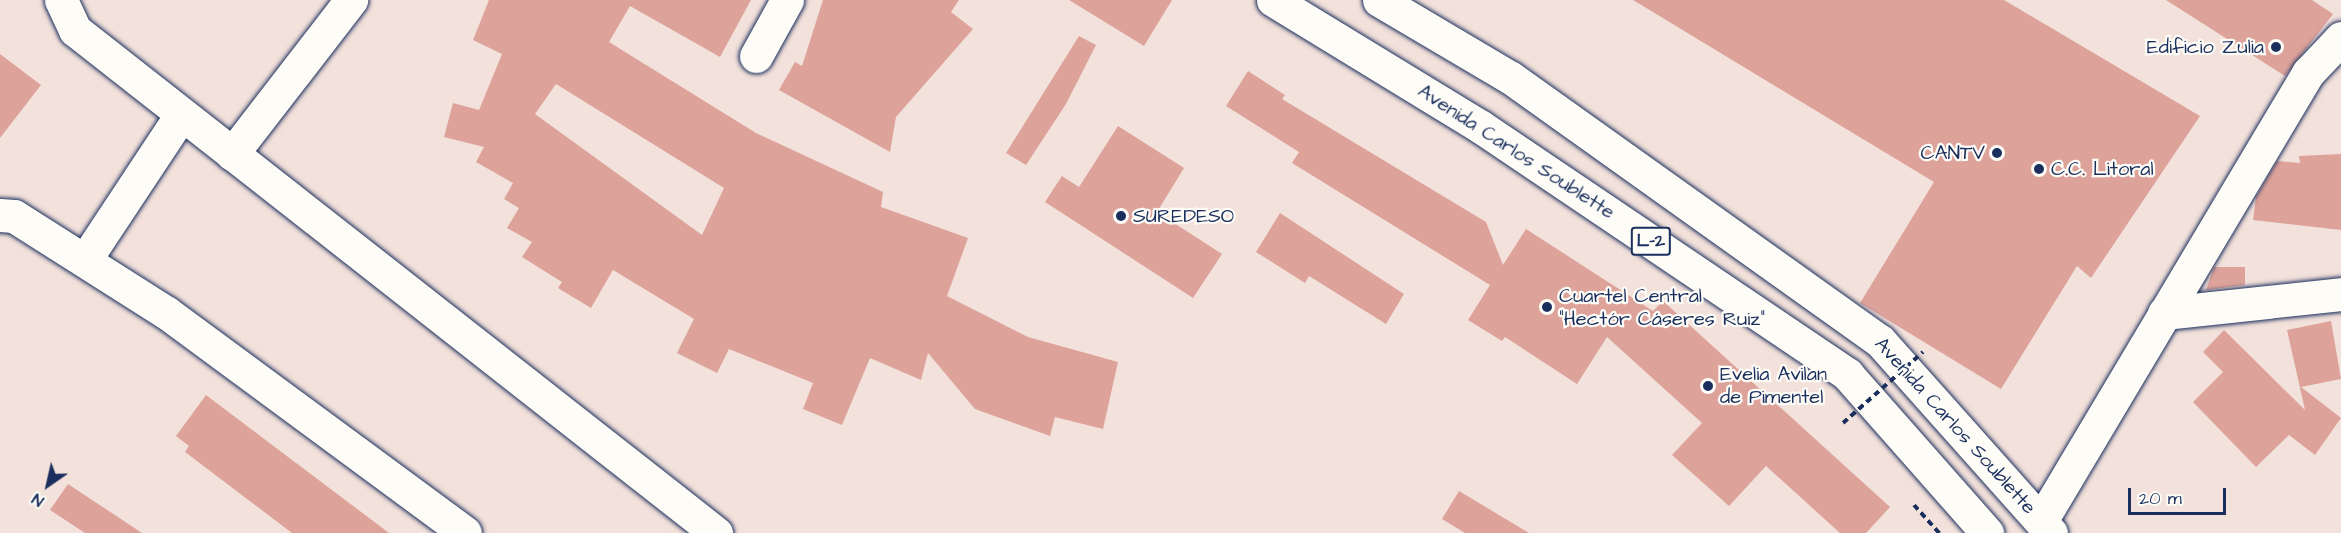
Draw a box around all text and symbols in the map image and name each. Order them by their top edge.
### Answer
place label: Edificio Zulia [2147,35,2264,59]
marker: Edificio Zulia [2269,40,2283,54]
street label: Avenida Carlos Soublette [1413,79,1619,225]
place label: CANTV [1920,141,1985,165]
marker: CANTV [1990,146,2004,160]
place label: C.C. Litoral [2051,157,2154,181]
marker: C.C. Litoral [2032,162,2046,176]
place label: SUREDESO [1133,204,1234,228]
marker: SUREDESO [1114,209,1128,223]
road number: L-2 [1630,226,1672,256]
place label: Cuartel Central "Hectór Cáseres Ruiz" [1559,284,1765,331]
marker: Cuartel Central "Hectór Cáseres Ruiz" [1540,300,1554,314]
street label: Avenida Carlos Soublette [1869,333,2041,519]
place label: Evelia Avilan de Pimentel [1720,362,1827,409]
marker: Evelia Avilan de Pimentel [1701,379,1715,393]
north arrow [18,455,78,515]
scale bar [2131,476,2228,514]
text: 20 m [2139,486,2182,511]
text: N [28,488,48,512]

